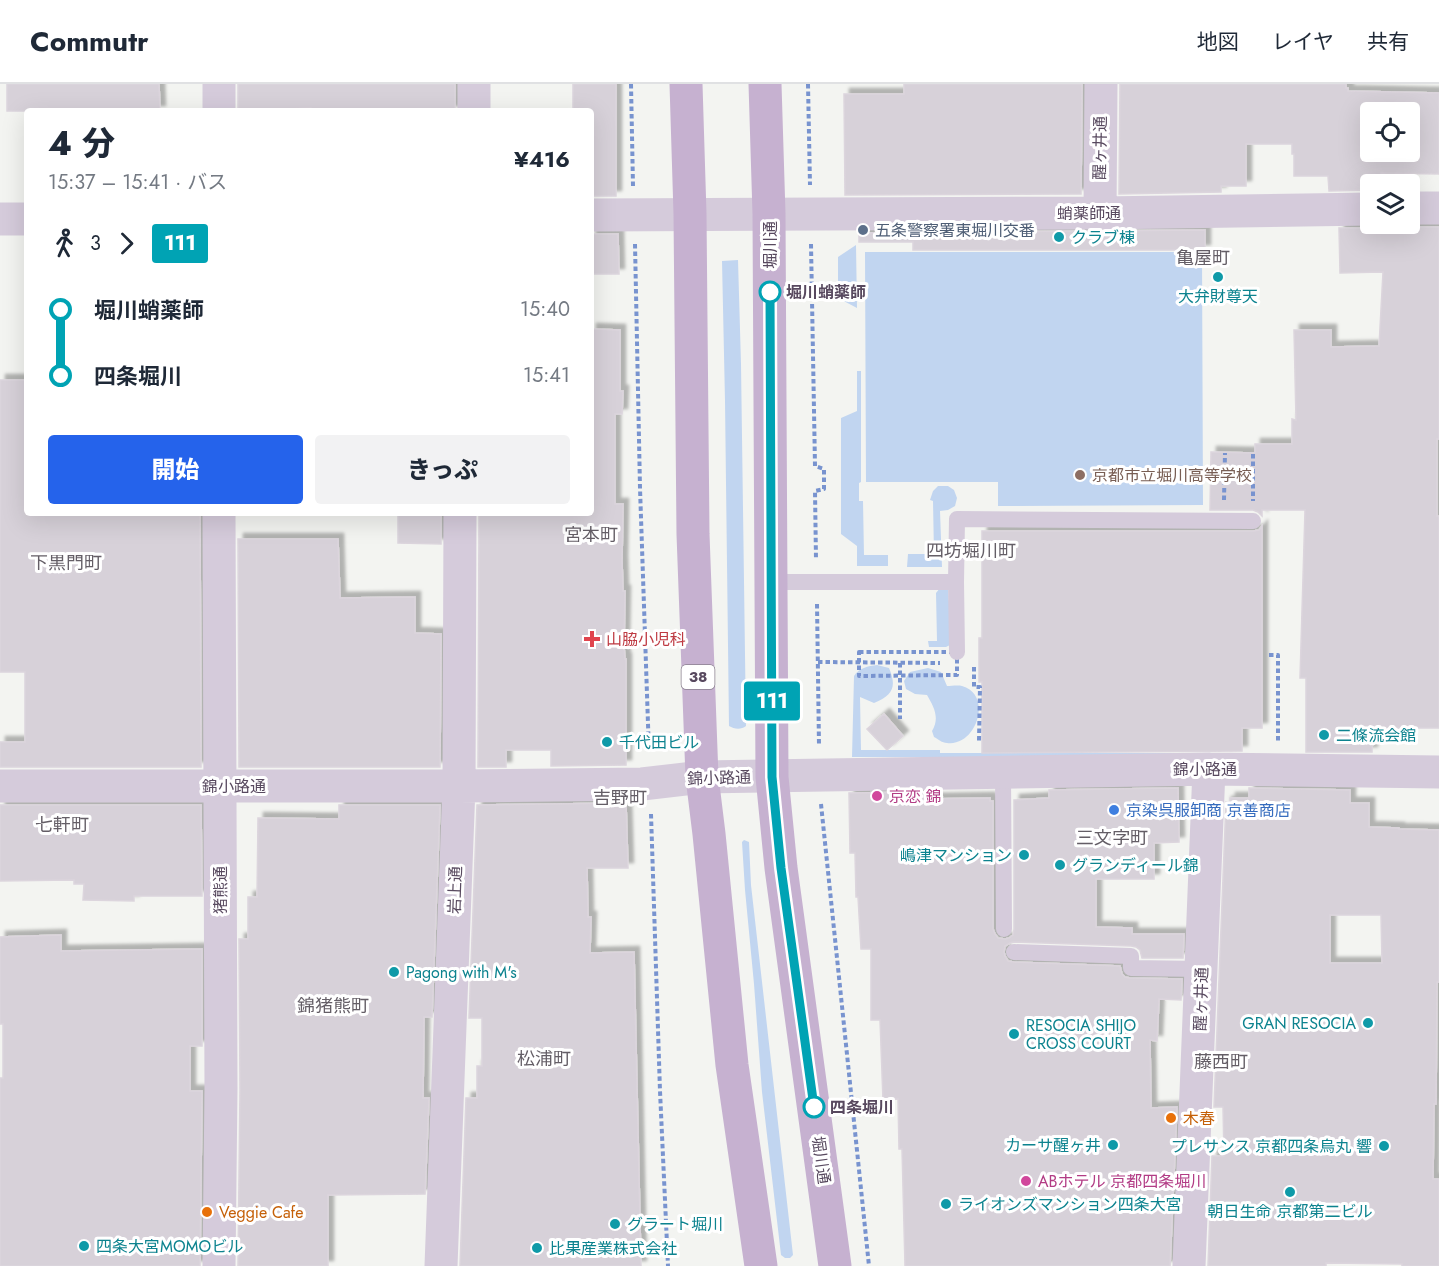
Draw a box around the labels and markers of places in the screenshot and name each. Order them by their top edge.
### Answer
place label: 五条警察署東堀川交番 [875,219,1035,242]
marker: 五条警察署東堀川交番 [856,223,870,237]
place label: クラブ棟 [1071,226,1135,249]
marker: クラブ棟 [1052,230,1066,244]
marker: 大弁財尊天 [1211,270,1225,284]
marker: 堀川蛸薬師 [759,281,781,303]
place label: 堀川蛸薬師 [786,281,866,304]
place label: 大弁財尊天 [1178,285,1258,308]
place label: 京都市立堀川高等学校 [1092,464,1252,487]
marker: 京都市立堀川高等学校 [1073,468,1087,482]
place label: 山脇小児科 [606,628,686,651]
marker: 山脇小児科 [583,630,601,648]
place label: 二條流会館 [1336,724,1416,747]
marker: 二條流会館 [1317,728,1331,742]
place label: 千代田ビル [619,731,699,754]
marker: 千代田ビル [600,735,614,749]
place label: 京恋 錦 [889,785,942,808]
marker: 京恋 錦 [870,789,884,803]
place label: 京染呉服卸商 京善商店 [1126,799,1291,822]
marker: 京染呉服卸商 京善商店 [1107,803,1121,817]
place label: 嶋津マンション [900,844,1012,867]
marker: 嶋津マンション [1017,848,1031,862]
place label: グランディール錦 [1072,854,1199,877]
marker: グランディール錦 [1053,858,1067,872]
place label: Pagong with M's [406,961,517,984]
marker: Pagong with M's [387,965,401,979]
place label: GRAN RESOCIA [1242,1012,1356,1035]
place label: RESOCIA SHIJO CROSS COURT [1026,1014,1136,1055]
marker: GRAN RESOCIA [1361,1016,1375,1030]
marker: RESOCIA SHIJO CROSS COURT [1007,1027,1021,1041]
marker: 四条堀川 [803,1096,825,1118]
place label: 四条堀川 [830,1096,894,1119]
place label: 木春 [1183,1107,1215,1130]
marker: 木春 [1164,1111,1178,1125]
place label: カーサ醒ヶ井 [1005,1134,1101,1157]
place label: プレサンス 京都四条烏丸 響 [1171,1135,1372,1158]
marker: カーサ醒ヶ井 [1106,1138,1120,1152]
marker: プレサンス 京都四条烏丸 響 [1377,1139,1391,1153]
place label: ABホテル 京都四条堀川 [1038,1170,1206,1193]
marker: ABホテル 京都四条堀川 [1019,1174,1033,1188]
marker: 朝日生命 京都第二ビル [1283,1185,1297,1199]
place label: ライオンズマンション四条大宮 [958,1193,1182,1216]
marker: ライオンズマンション四条大宮 [939,1197,953,1211]
place label: 朝日生命 京都第二ビル [1208,1200,1372,1223]
place label: Veggie Cafe [219,1201,303,1224]
marker: Veggie Cafe [200,1205,214,1219]
place label: グラート堀川 [627,1213,723,1236]
marker: グラート堀川 [608,1217,622,1231]
place label: 四条大宮MOMOビル [96,1235,243,1258]
place label: 比果産業株式会社 [549,1237,677,1260]
marker: 四条大宮MOMOビル [77,1239,91,1253]
marker: 比果産業株式会社 [530,1241,544,1255]

